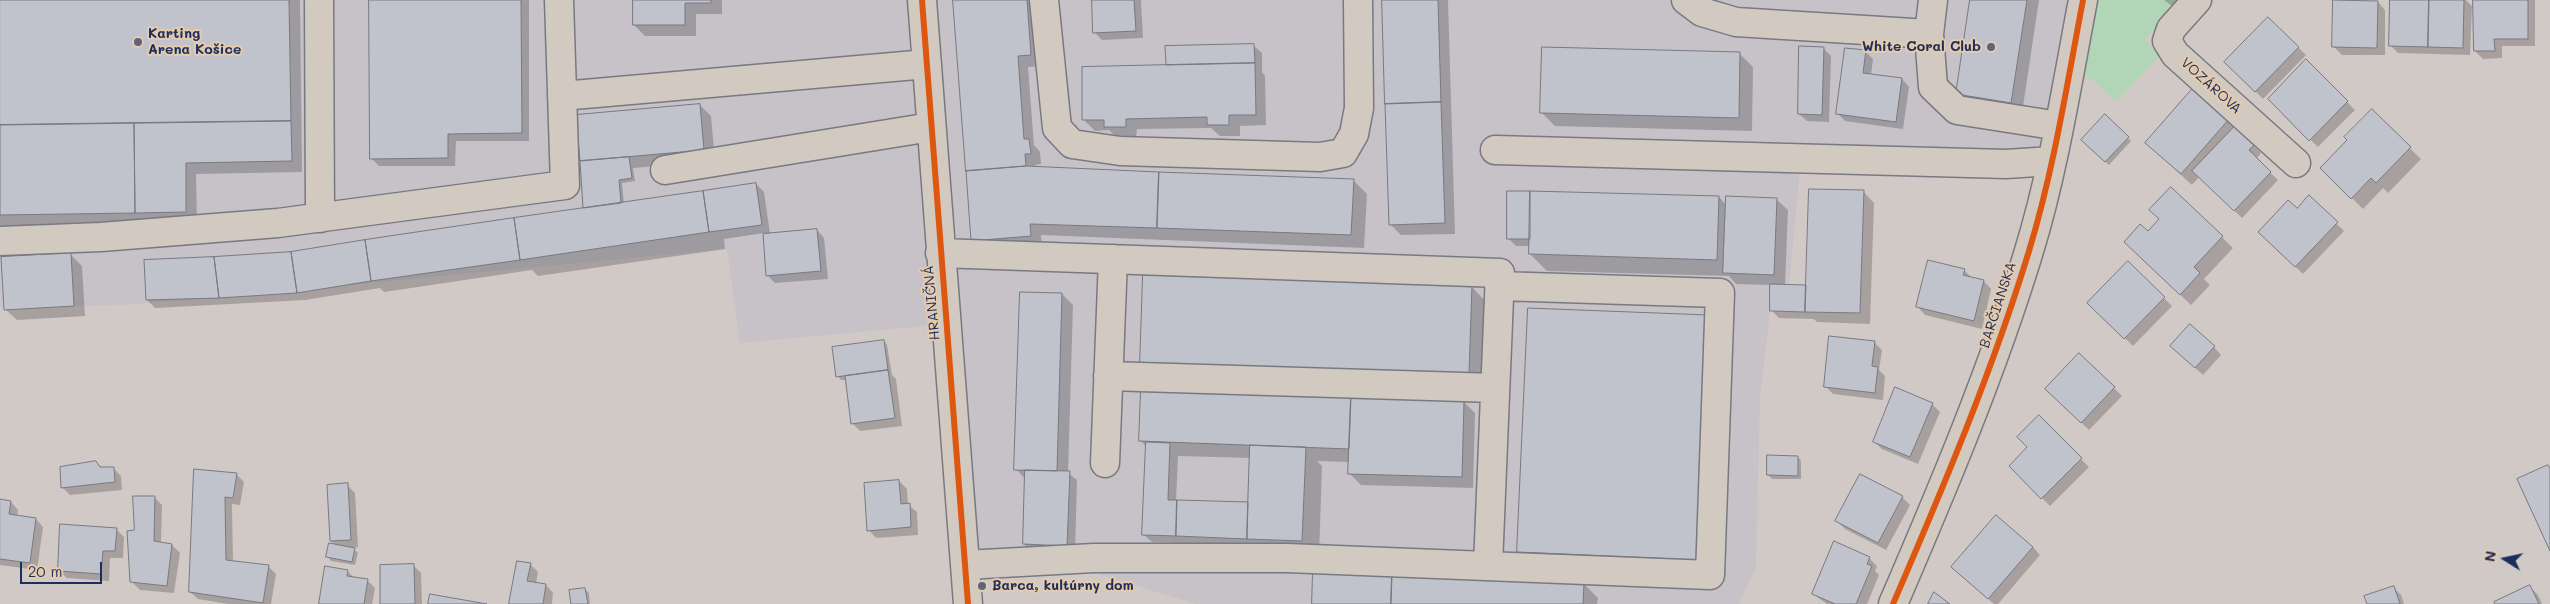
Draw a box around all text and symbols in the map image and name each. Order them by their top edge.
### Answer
place label: Karting Arena Košice [148,26,241,58]
marker: Karting Arena Košice [132,36,144,48]
place label: White Coral Club [1862,39,1981,55]
marker: White Coral Club [1985,41,1997,53]
street label: VOZÁROVA [2177,54,2245,118]
street label: BARČIANSKA [1976,260,2020,350]
street label: HRANIČNÁ [920,265,944,341]
north arrow [2480,534,2530,584]
text: N [2479,549,2500,563]
scale bar [22,552,105,584]
text: 20 m [28,561,62,581]
place label: Barca, kultúrny dom [992,578,1134,594]
marker: Barca, kultúrny dom [976,580,988,592]

